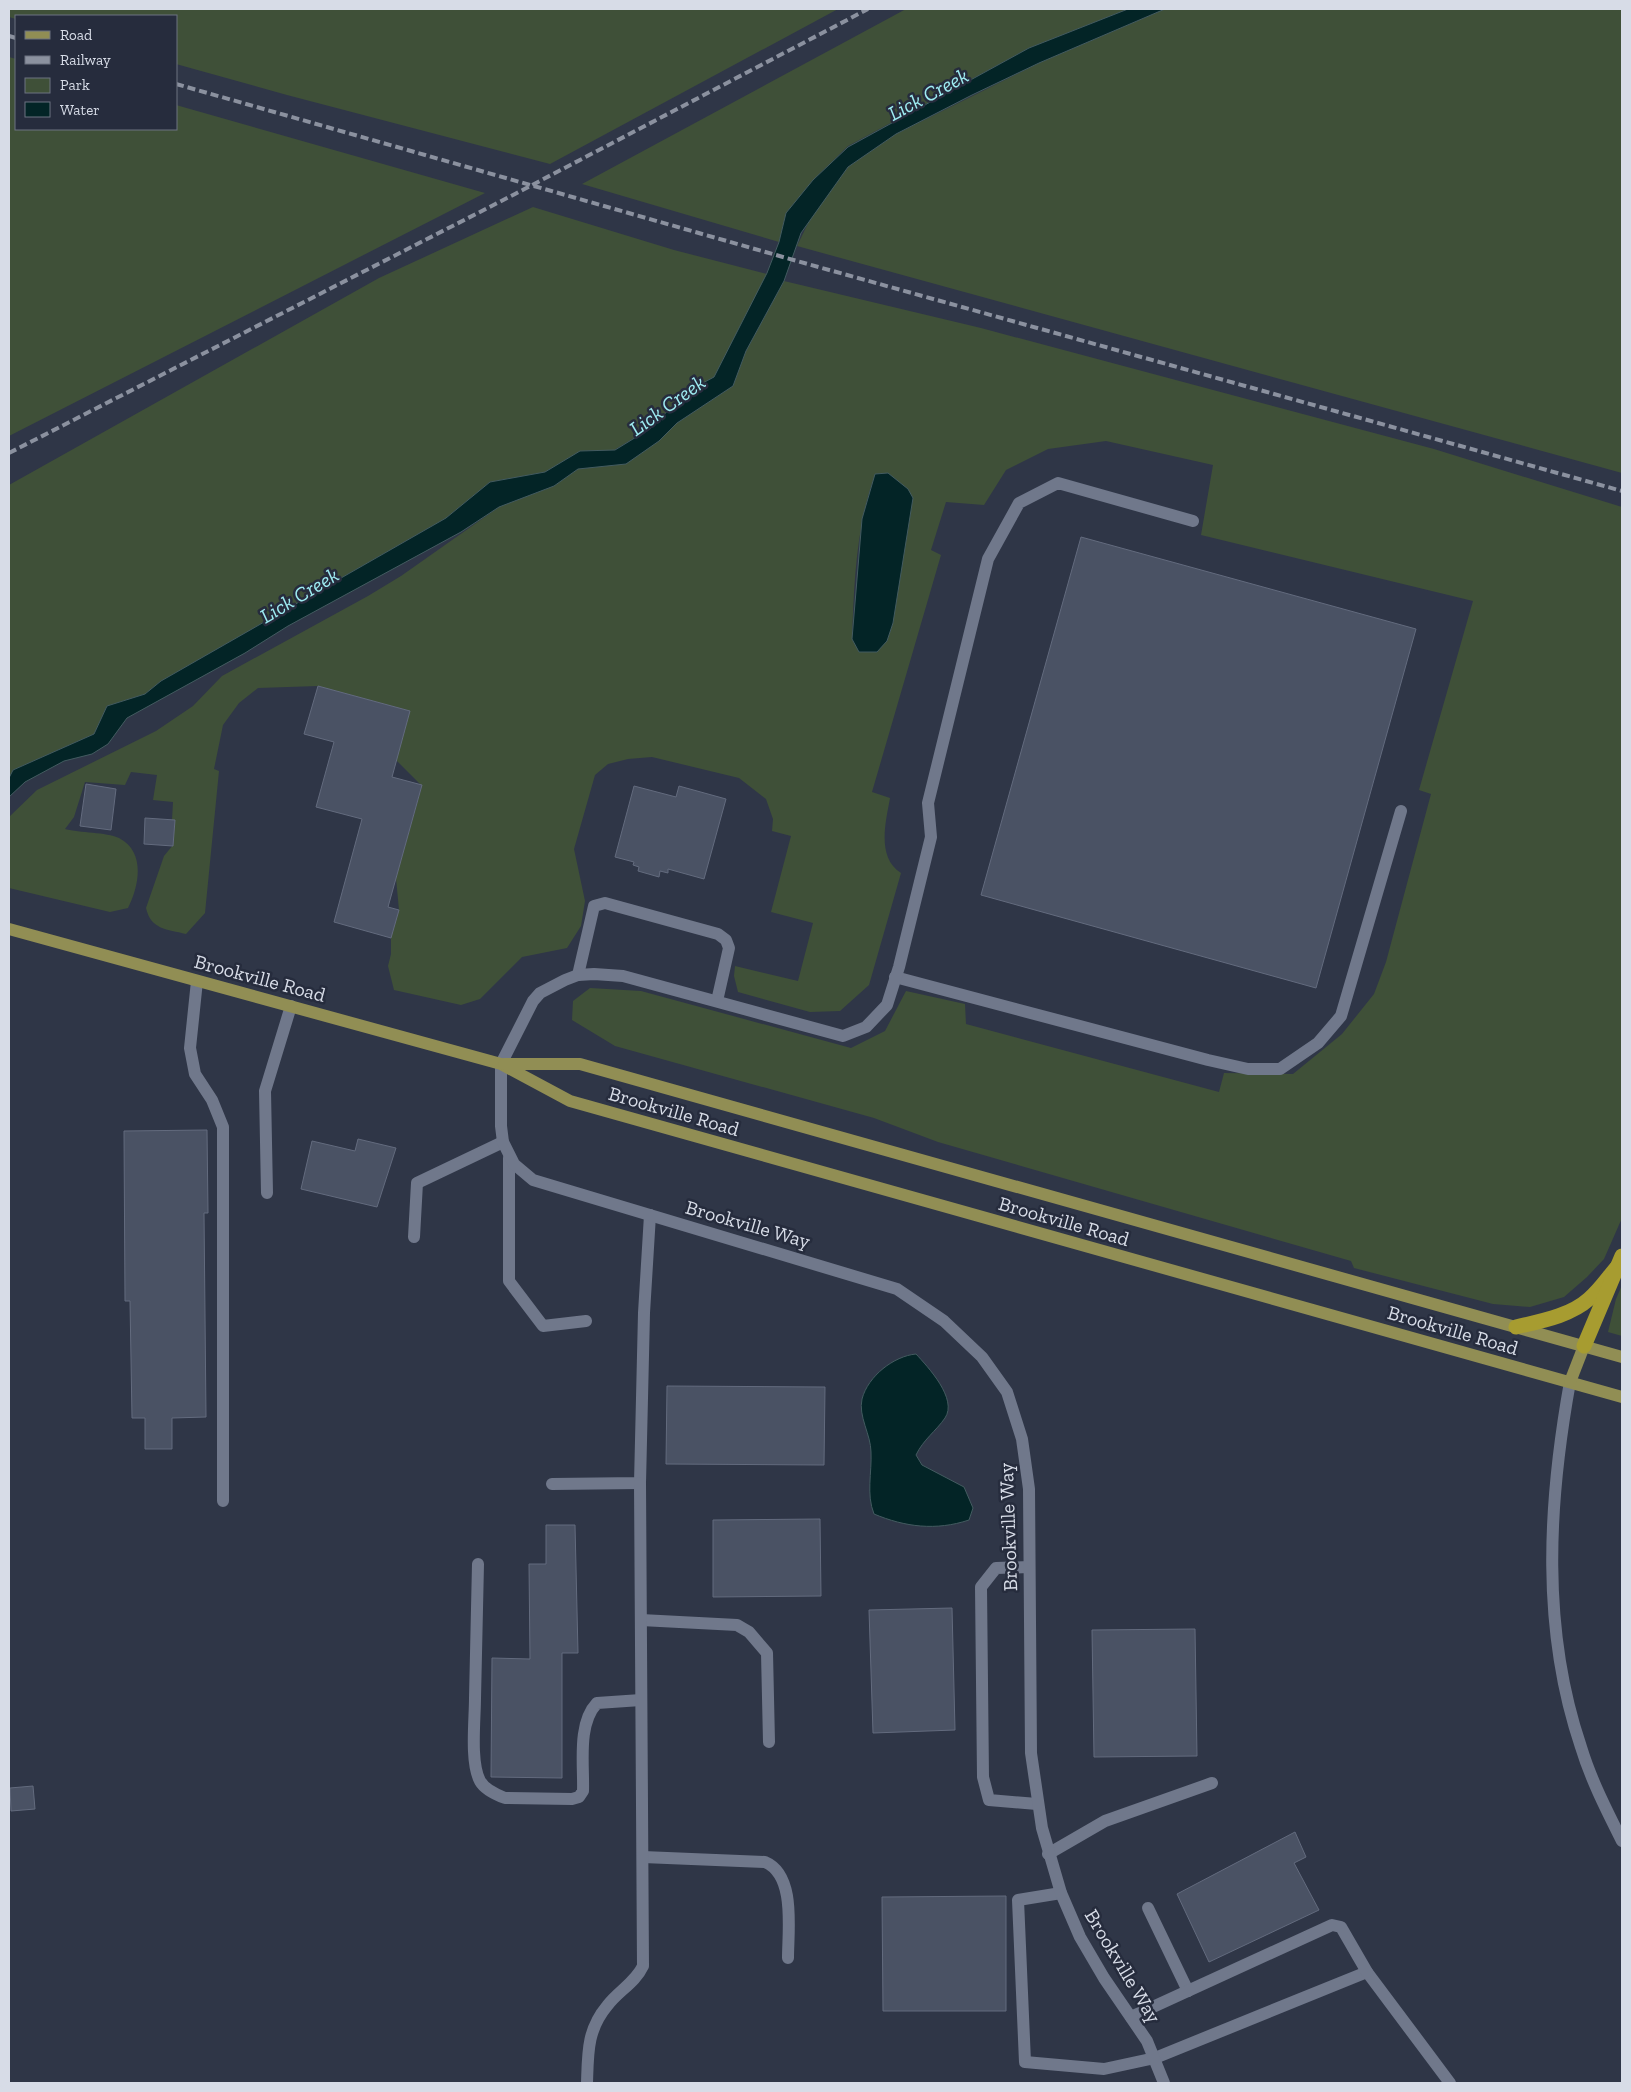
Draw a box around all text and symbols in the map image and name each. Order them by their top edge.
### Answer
legend [15,15,178,130]
text: Road [60,26,93,44]
text: Railway [60,51,111,69]
water label: Lick Creek [884,62,972,126]
text: Park [60,76,90,94]
text: Water [60,101,100,119]
water label: Lick Creek [624,369,710,441]
water label: Lick Creek [255,562,343,628]
street label: Brookville Road [192,949,328,1007]
street label: Brookville Road [606,1081,742,1141]
street label: Brookville Road [996,1191,1132,1251]
street label: Brookville Way [683,1195,814,1253]
street label: Brookville Road [1385,1300,1521,1360]
street label: Brookville Way [994,1462,1022,1592]
street label: Brookville Way [1080,1905,1167,2028]

